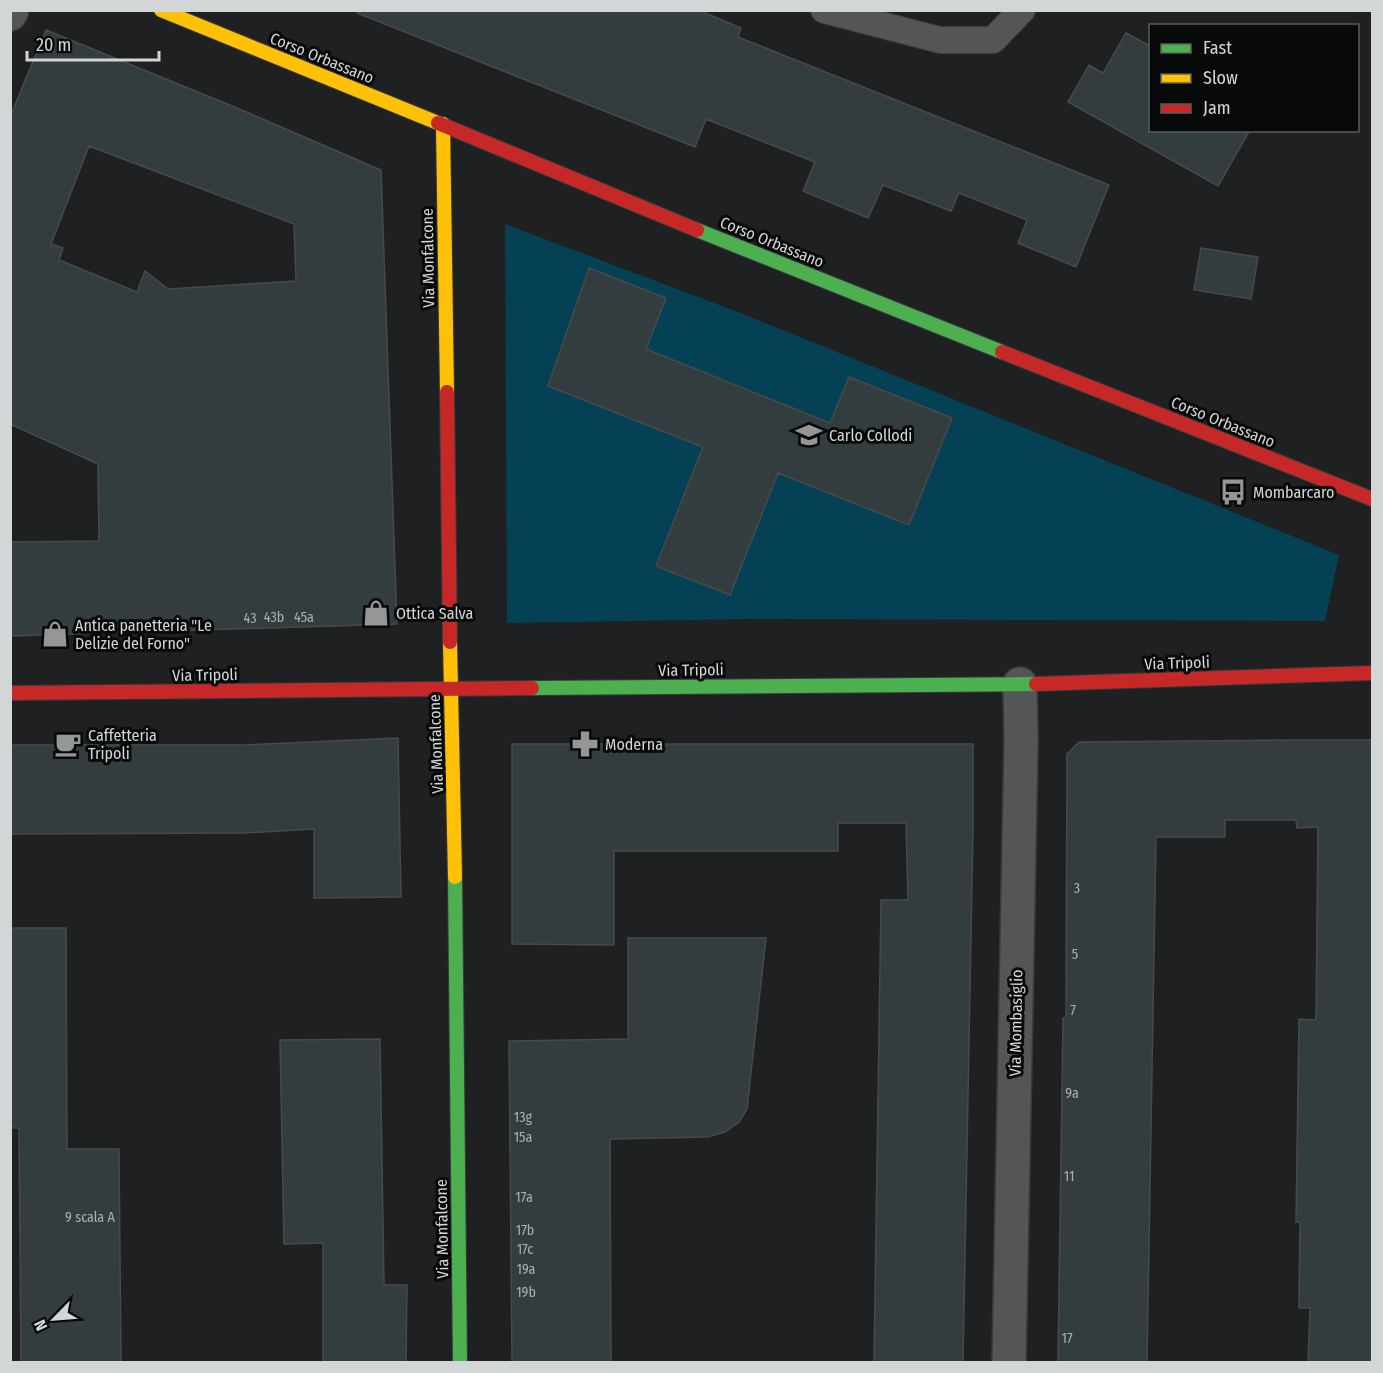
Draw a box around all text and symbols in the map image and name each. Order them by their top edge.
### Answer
scale bar [27,24,159,62]
legend [1149,24,1359,132]
street label: Corso Orbassano [267,29,377,87]
text: 20 m [36,34,71,56]
text: Fast [1203,37,1232,59]
text: Slow [1203,67,1238,89]
text: Jam [1203,97,1231,119]
street label: Via Monfalcone [418,208,438,308]
street label: Corso Orbassano [717,213,827,271]
street label: Corso Orbassano [1168,393,1278,451]
school or university icon: Carlo Collodi [794,420,824,450]
place label: Carlo Collodi [829,426,912,445]
bus stop icon: Mombarcaro [1218,477,1248,507]
place label: Mombarcaro [1253,483,1335,502]
shop icon: Ottica Salva [361,598,391,628]
place label: Ottica Salva [396,604,473,623]
house number: 43b [264,609,284,626]
house number: 45a [294,609,314,626]
house number: 43 [244,610,256,627]
place label: Antica panetteria "Le Delizie del Forno" [75,616,212,653]
shop icon: Antica panetteria "Le Delizie del Forno" [40,619,70,649]
street label: Via Tripoli [1144,652,1210,674]
street label: Via Tripoli [658,660,724,680]
street label: Via Tripoli [172,665,238,685]
street label: Via Monfalcone [425,694,447,794]
place label: Caffetteria Tripoli [88,726,157,763]
cafe icon: Caffetteria Tripoli [53,729,83,759]
pharmacy icon: Moderna [570,729,600,759]
place label: Moderna [605,735,663,754]
house number: 3 [1074,880,1080,897]
house number: 5 [1072,946,1078,963]
street label: Via Mombasiglio [1006,969,1026,1077]
house number: 7 [1070,1002,1076,1019]
house number: 9a [1065,1085,1079,1102]
house number: 13g [514,1109,533,1126]
house number: 15a [514,1129,533,1146]
house number: 11 [1064,1168,1074,1185]
street label: Via Monfalcone [432,1179,452,1279]
house number: 17a [515,1189,533,1206]
house number: 9 scala A [65,1209,116,1226]
house number: 17b [516,1222,534,1239]
house number: 17c [517,1241,533,1258]
house number: 19a [517,1261,536,1278]
house number: 19b [516,1284,536,1301]
north arrow [24,1289,84,1349]
text: N [30,1317,51,1333]
house number: 17 [1061,1330,1073,1347]

